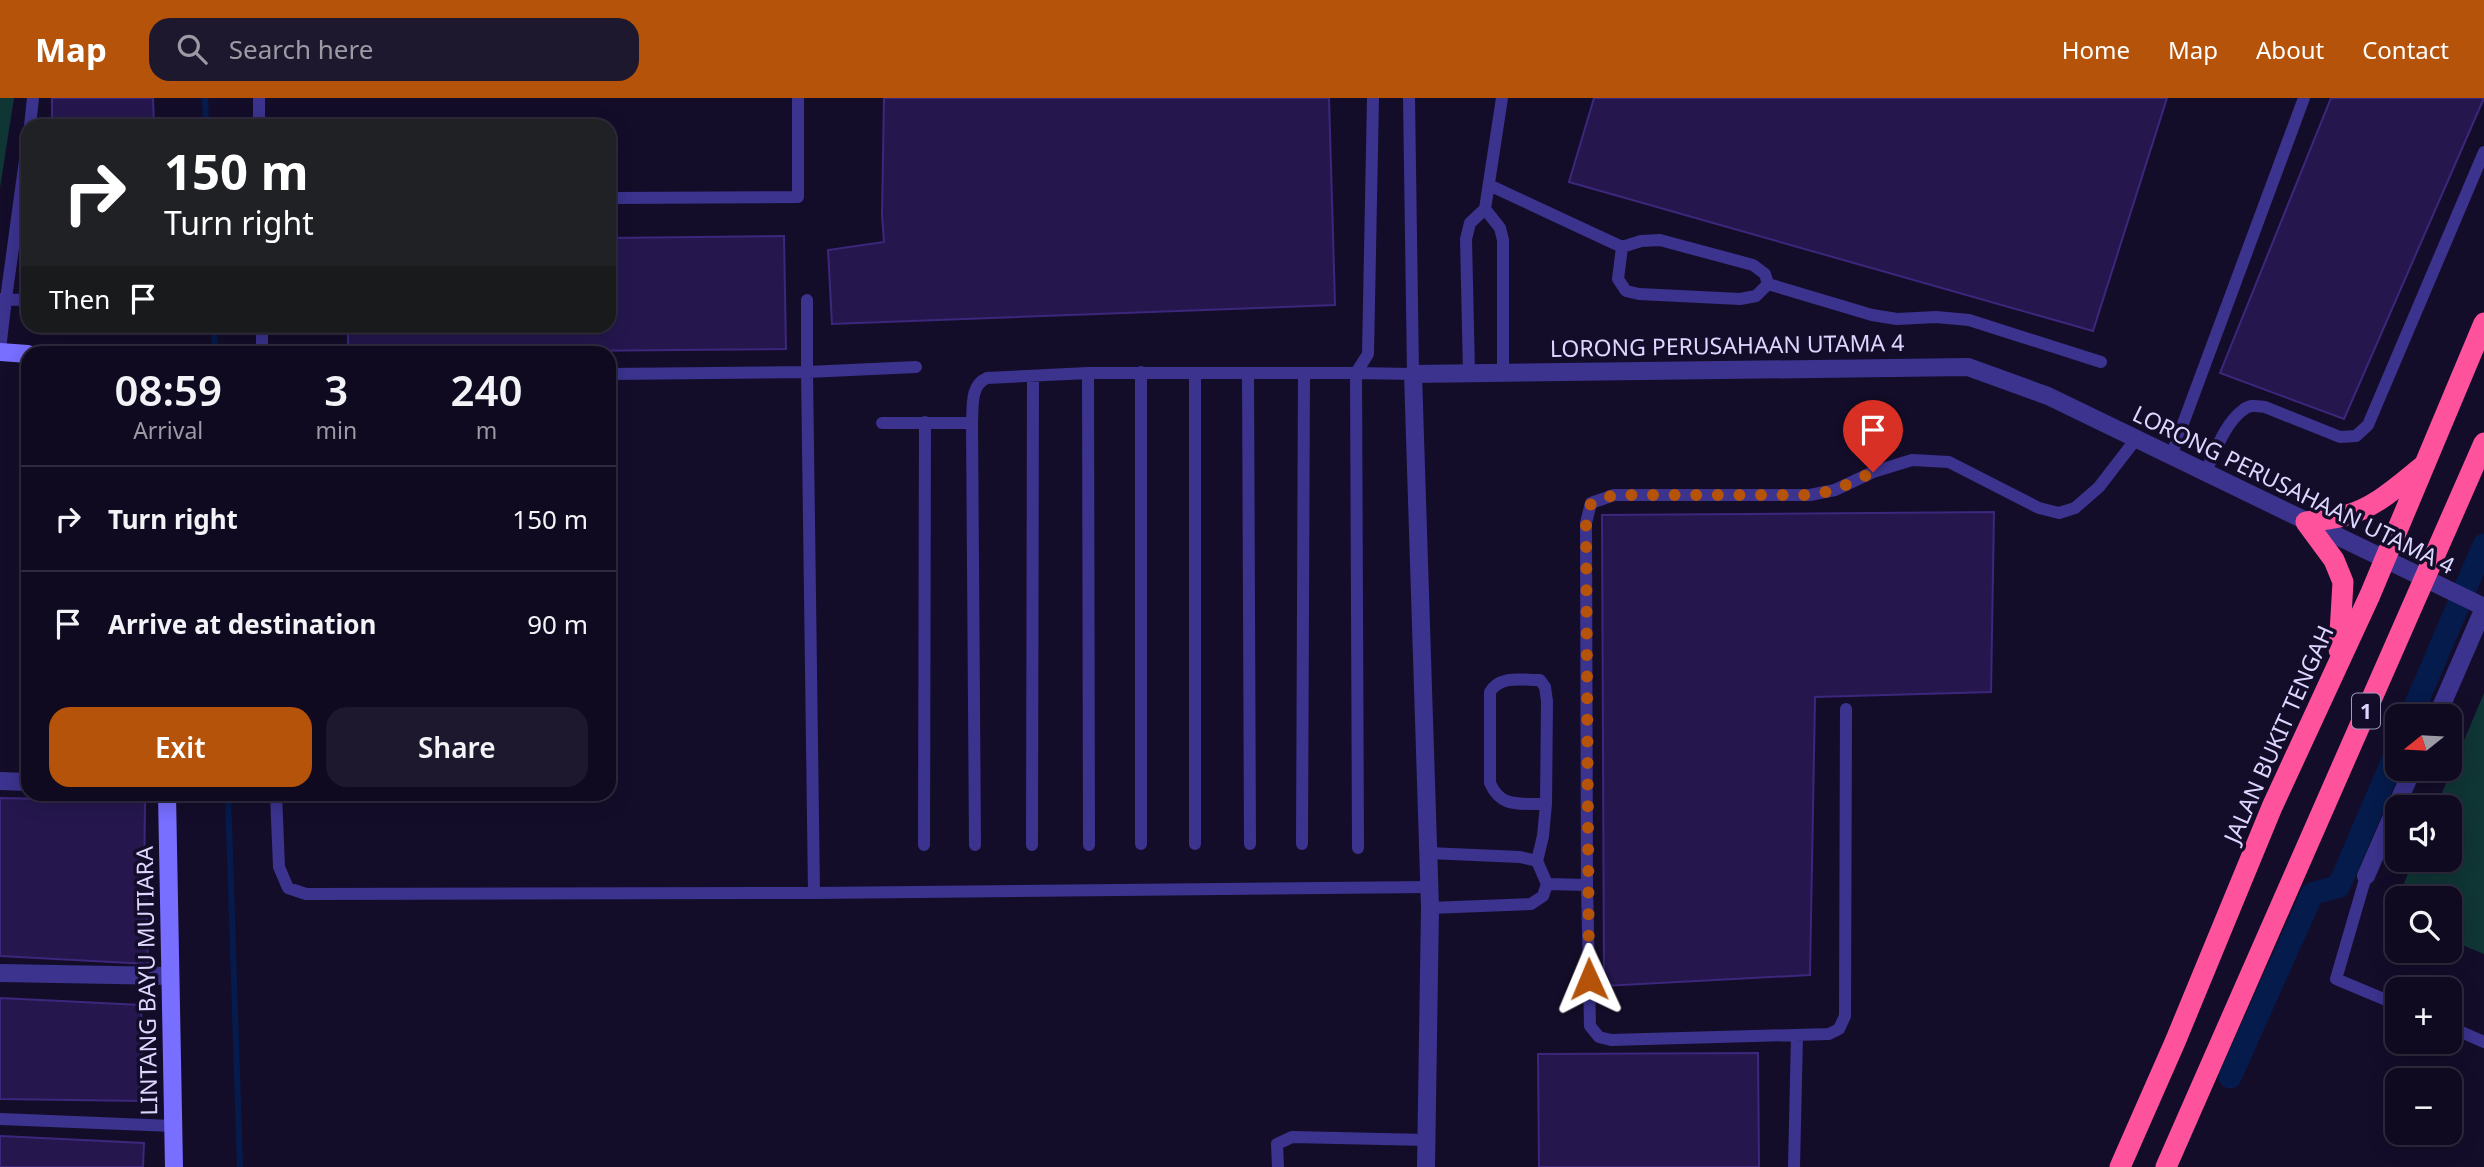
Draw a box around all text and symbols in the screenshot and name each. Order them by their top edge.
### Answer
search box [149,18,639,81]
text: Map [35,27,107,72]
icon: search [173,30,211,68]
text: Search here [229,31,373,67]
text: Home [2062,33,2130,66]
text: Map [2168,33,2218,66]
text: About [2256,33,2324,66]
text: Contact [2362,33,2449,66]
text: 150 m [164,138,309,204]
icon: right [49,147,140,238]
text: Turn right [164,201,314,244]
icon: arrive [124,280,162,318]
text: Then [49,281,110,317]
street label: LORONG PERUSAHAAN UTAMA 4 [1550,326,1904,364]
text: 08:59 [114,361,222,418]
text: 3 [324,361,348,418]
text: 240 [451,361,523,418]
street label: LORONG PERUSAHAAN UTAMA 4 [2128,397,2460,581]
pin [1843,400,1903,472]
icon: arrive [1854,411,1892,449]
text: Arrival [133,414,203,446]
text: min [315,414,357,446]
text: m [476,414,497,446]
icon: right [49,500,87,538]
text: Turn right [108,501,238,537]
text: 150 m [512,501,588,537]
icon: arrive [49,605,87,643]
text: Arrive at destination [108,606,377,642]
text: 90 m [527,606,588,642]
street label: JALAN BUKIT TENGAH [2215,620,2340,850]
road number: 1 [2352,694,2380,728]
north arrow [2385,704,2462,780]
map controls [2385,704,2462,1145]
button: Exit [49,707,312,787]
button: Share [326,707,588,787]
button: sound [2385,795,2462,872]
street label: LINTANG BAYU MUTIARA [128,846,164,1116]
button: search [2385,886,2462,963]
position arrow [1552,942,1626,1016]
button: + [2385,977,2462,1054]
button: − [2385,1068,2462,1145]

